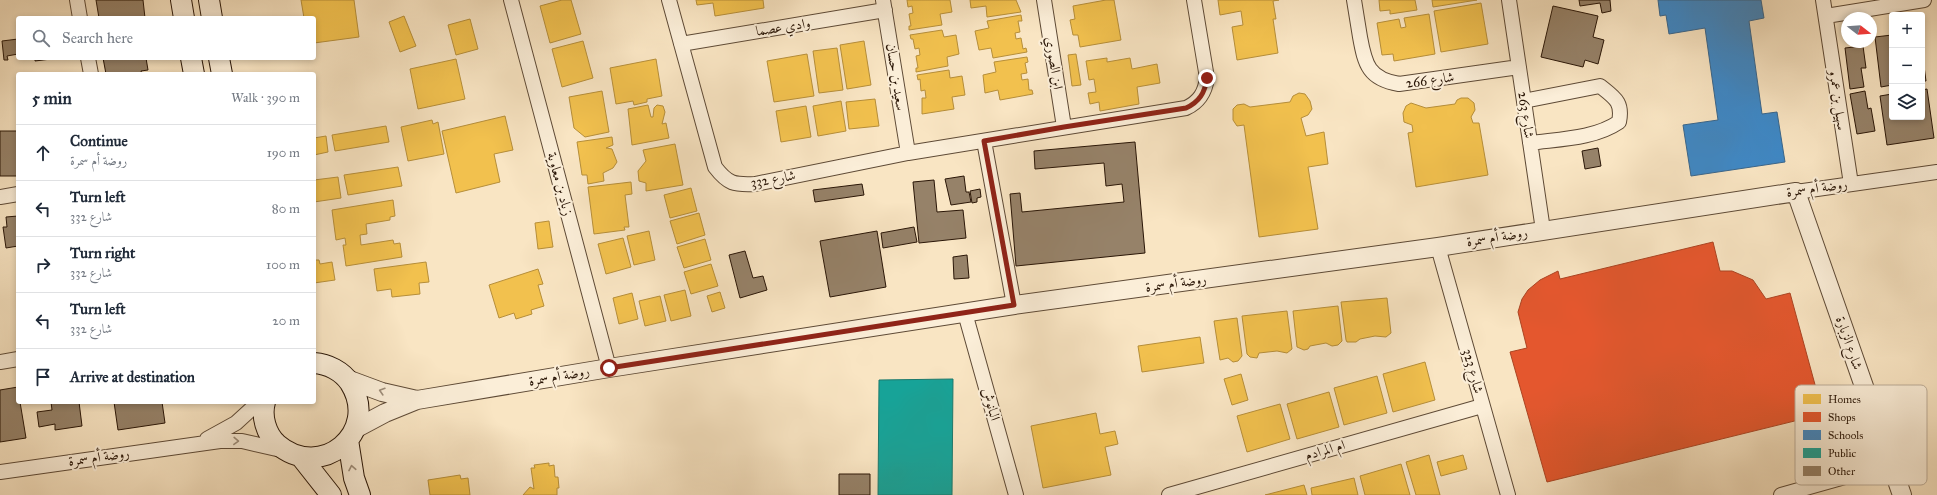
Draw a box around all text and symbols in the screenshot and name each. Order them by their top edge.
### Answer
north arrow [1841,12,1877,48]
map controls [1889,12,1925,120]
button: + [1889,12,1925,48]
street label: وادي عصما [754,14,812,43]
search box [16,16,316,60]
icon: search [30,27,52,49]
text: Search here [62,29,133,47]
street label: ابن الصوري [1038,35,1067,91]
street label: سعيد بن حسان [882,42,910,112]
button: − [1889,48,1925,84]
street label: سهيل بن عمرو [1823,67,1851,132]
street label: شارع 266 [1405,68,1456,95]
route end [1198,69,1216,87]
button: layers [1889,84,1925,120]
text: 5 min [32,88,72,109]
text: Walk · 390 m [231,90,300,106]
street label: شارع 263 [1511,91,1538,140]
text: Continue [70,132,128,150]
icon: ahead [32,142,54,164]
text: 190 m [267,145,300,161]
street label: زياد بن معاوية [543,150,577,218]
text: روضة أم سمرة [70,153,127,169]
street label: شارع 332 [749,167,797,194]
street label: روضة أم سمرة [1785,173,1849,205]
text: Turn left [70,188,126,206]
icon: left [32,198,54,220]
text: 80 m [272,201,300,217]
text: شارع 332 [70,209,112,225]
street label: روضة أم سمرة [1465,222,1529,254]
text: Turn right [70,244,135,262]
icon: right [32,254,54,276]
text: 100 m [266,257,300,273]
text: شارع 332 [70,265,112,281]
street label: روضة أم سمرة [1144,268,1208,300]
text: Turn left [70,300,126,318]
icon: left [32,310,54,332]
text: 20 m [272,313,300,329]
street label: شارع الزبارة [1829,314,1866,373]
text: شارع 332 [70,321,112,337]
street label: شارع 323 [1456,347,1487,396]
route start [600,359,618,377]
street label: روضة أم سمرة [527,360,592,394]
icon: arrive [32,366,54,388]
text: Arrive at destination [70,368,195,386]
legend [1795,385,1927,485]
street label: البانوش [978,386,1004,422]
one-way arrow [378,387,385,396]
text: Homes [1828,393,1861,406]
text: Shops [1828,411,1856,424]
text: Schools [1828,429,1863,442]
street label: ام المرادم [1303,436,1348,468]
one-way arrow [233,437,239,445]
street label: روضة أم سمرة [67,442,131,474]
text: Public [1828,447,1856,460]
one-way arrow [348,465,356,471]
text: Other [1828,465,1856,478]

